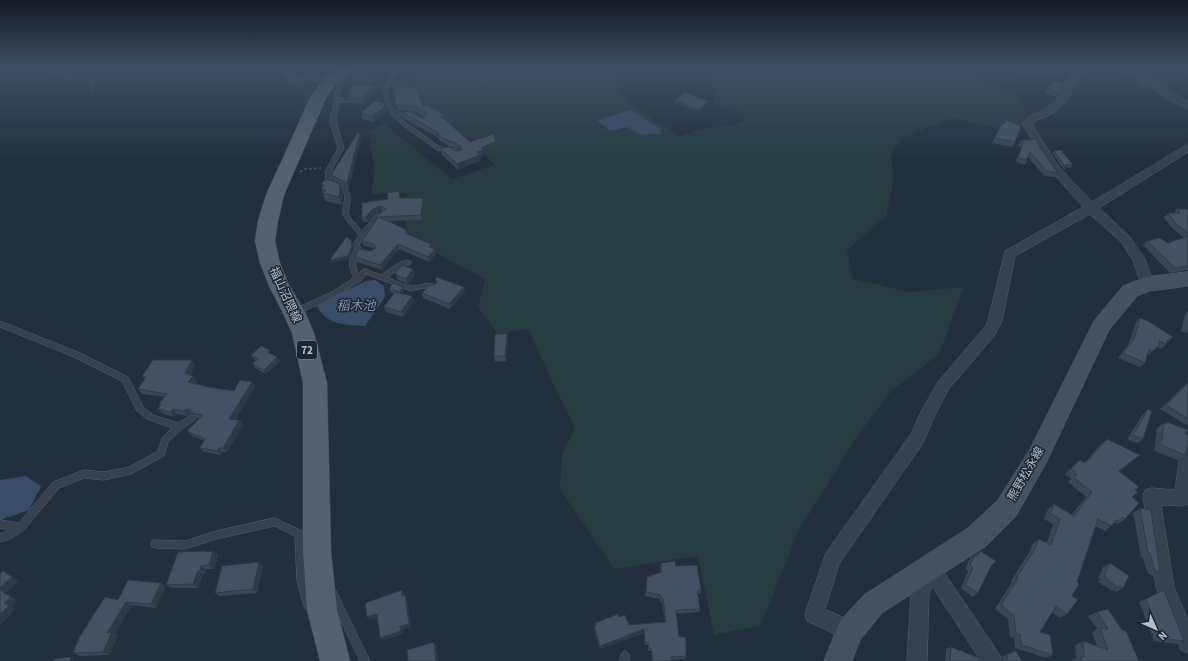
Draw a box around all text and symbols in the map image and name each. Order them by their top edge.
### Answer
street label: 福山沼隈線 [265,264,305,326]
water label: 稲木池 [336,297,377,315]
road number: 72 [297,341,317,359]
street label: 熊野松永線 [1004,444,1048,504]
north arrow [1136,609,1176,649]
text: N [1155,628,1171,644]

